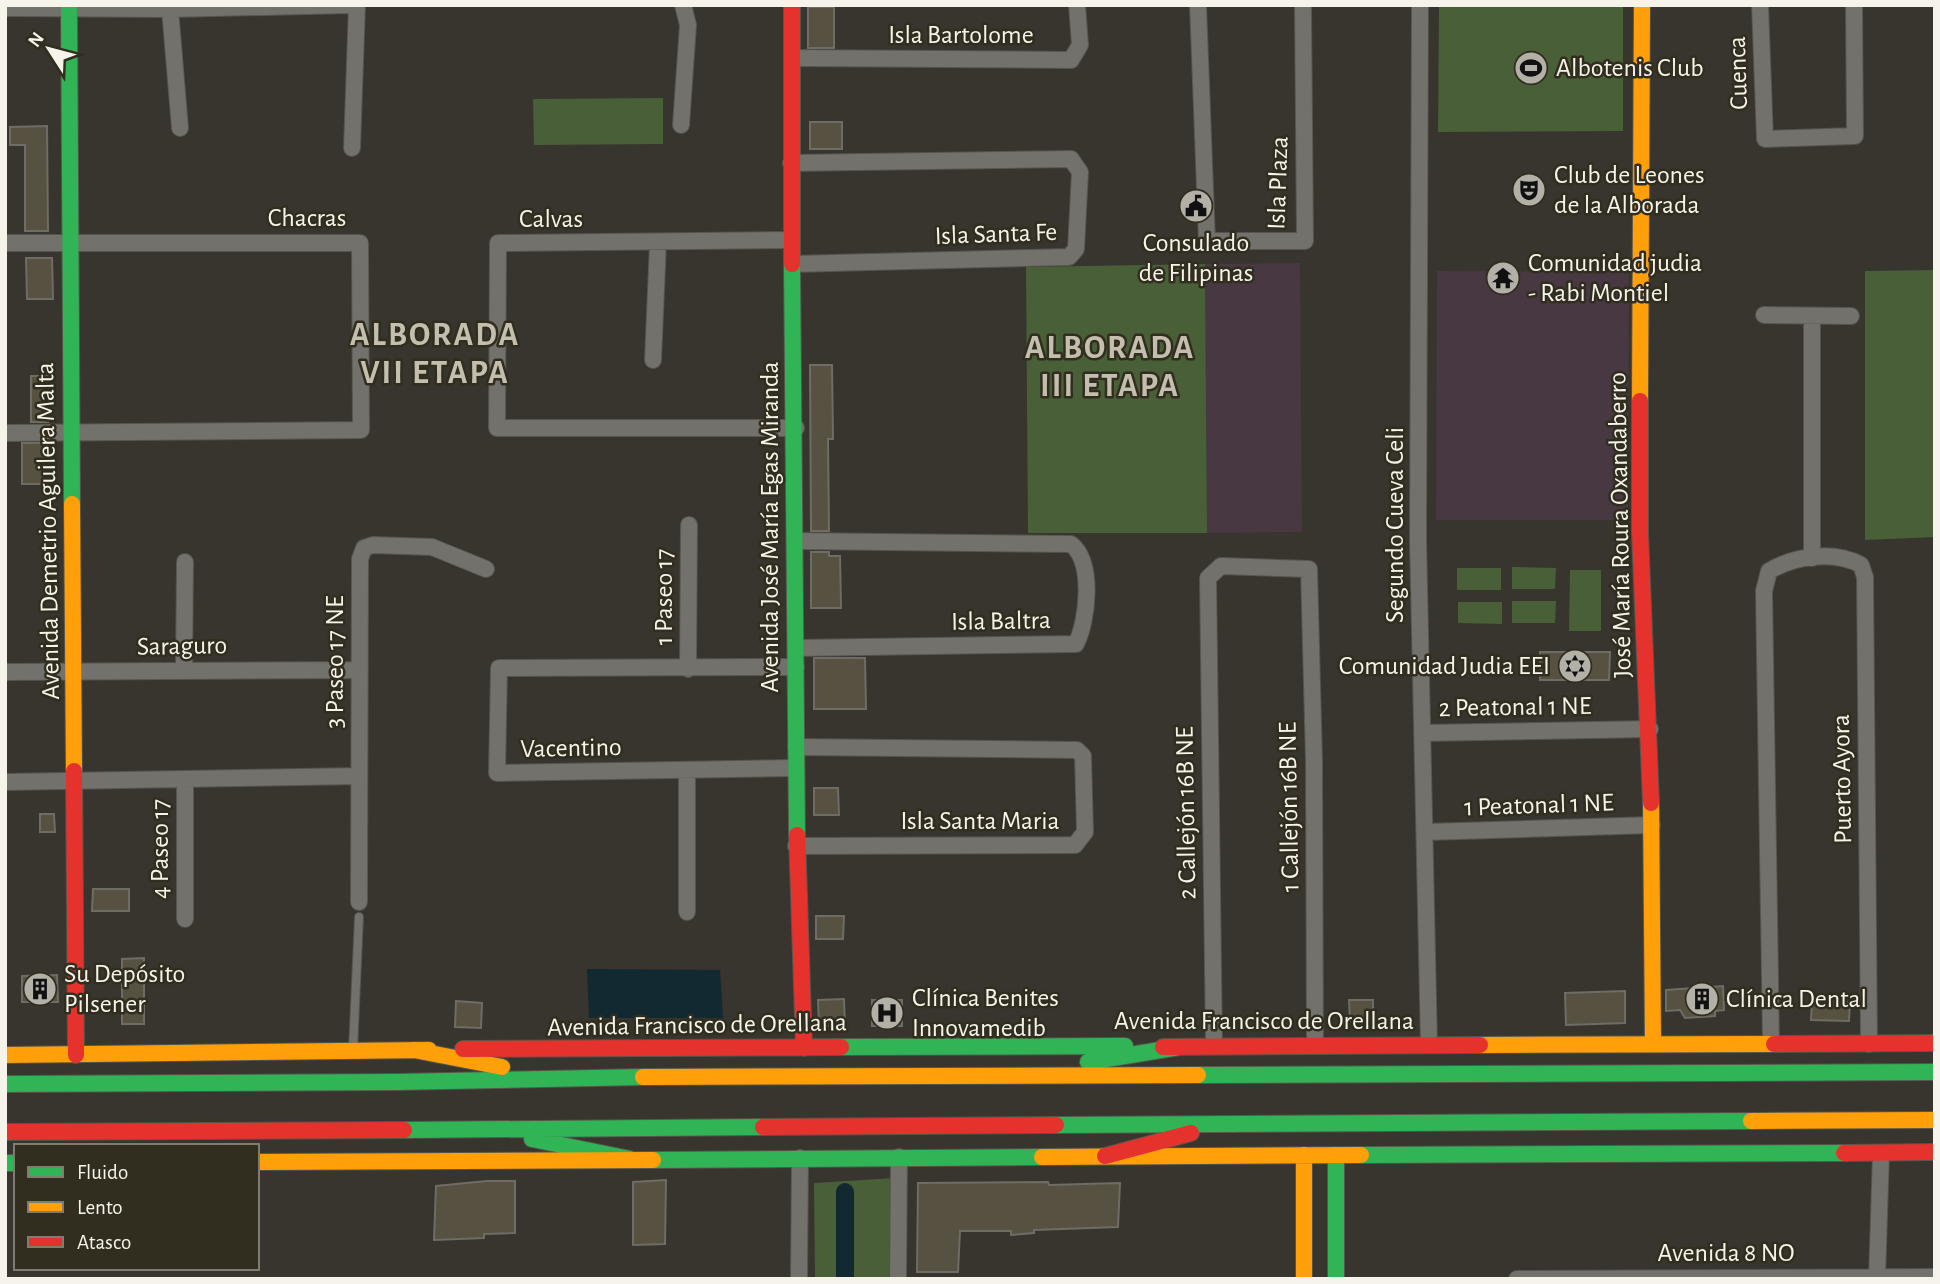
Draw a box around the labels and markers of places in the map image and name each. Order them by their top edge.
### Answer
sports icon: Albotenis Club [1512,49,1550,87]
place label: Albotenis Club [1556,55,1704,81]
place label: Club de Leones de la Alborada [1554,162,1705,218]
theatre icon: Club de Leones de la Alborada [1510,171,1548,209]
public building icon: Consulado de Filipinas [1177,187,1215,225]
place label: Consulado de Filipinas [1139,230,1253,286]
place label: Comunidad judia - Rabi Montiel [1528,250,1702,306]
temple icon: Comunidad judia - Rabi Montiel [1484,259,1522,297]
synagogue icon: Comunidad Judia EEI [1556,647,1594,685]
place label: Comunidad Judia EEI [1339,653,1550,679]
place label: Su Depósito Pilsener [64,961,185,1017]
building icon: Su Depósito Pilsener [21,970,59,1008]
building icon: Clínica Dental [1683,980,1721,1018]
place label: Clínica Benites Innovamedib [912,985,1059,1041]
place label: Clínica Dental [1726,986,1867,1012]
hospital icon: Clínica Benites Innovamedib [868,994,906,1032]

